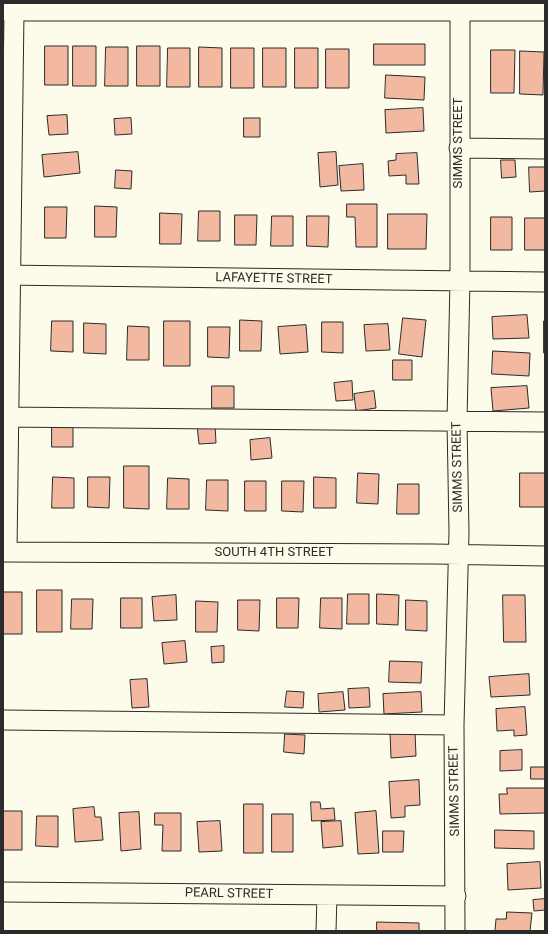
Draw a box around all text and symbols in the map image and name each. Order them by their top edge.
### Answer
street label: SIMMS STREET [451,97,467,189]
street label: LAFAYETTE STREET [215,270,333,288]
street label: SIMMS STREET [449,421,467,513]
street label: SOUTH 4TH STREET [214,545,334,561]
street label: SIMMS STREET [446,745,464,837]
street label: PEARL STREET [185,885,273,903]

